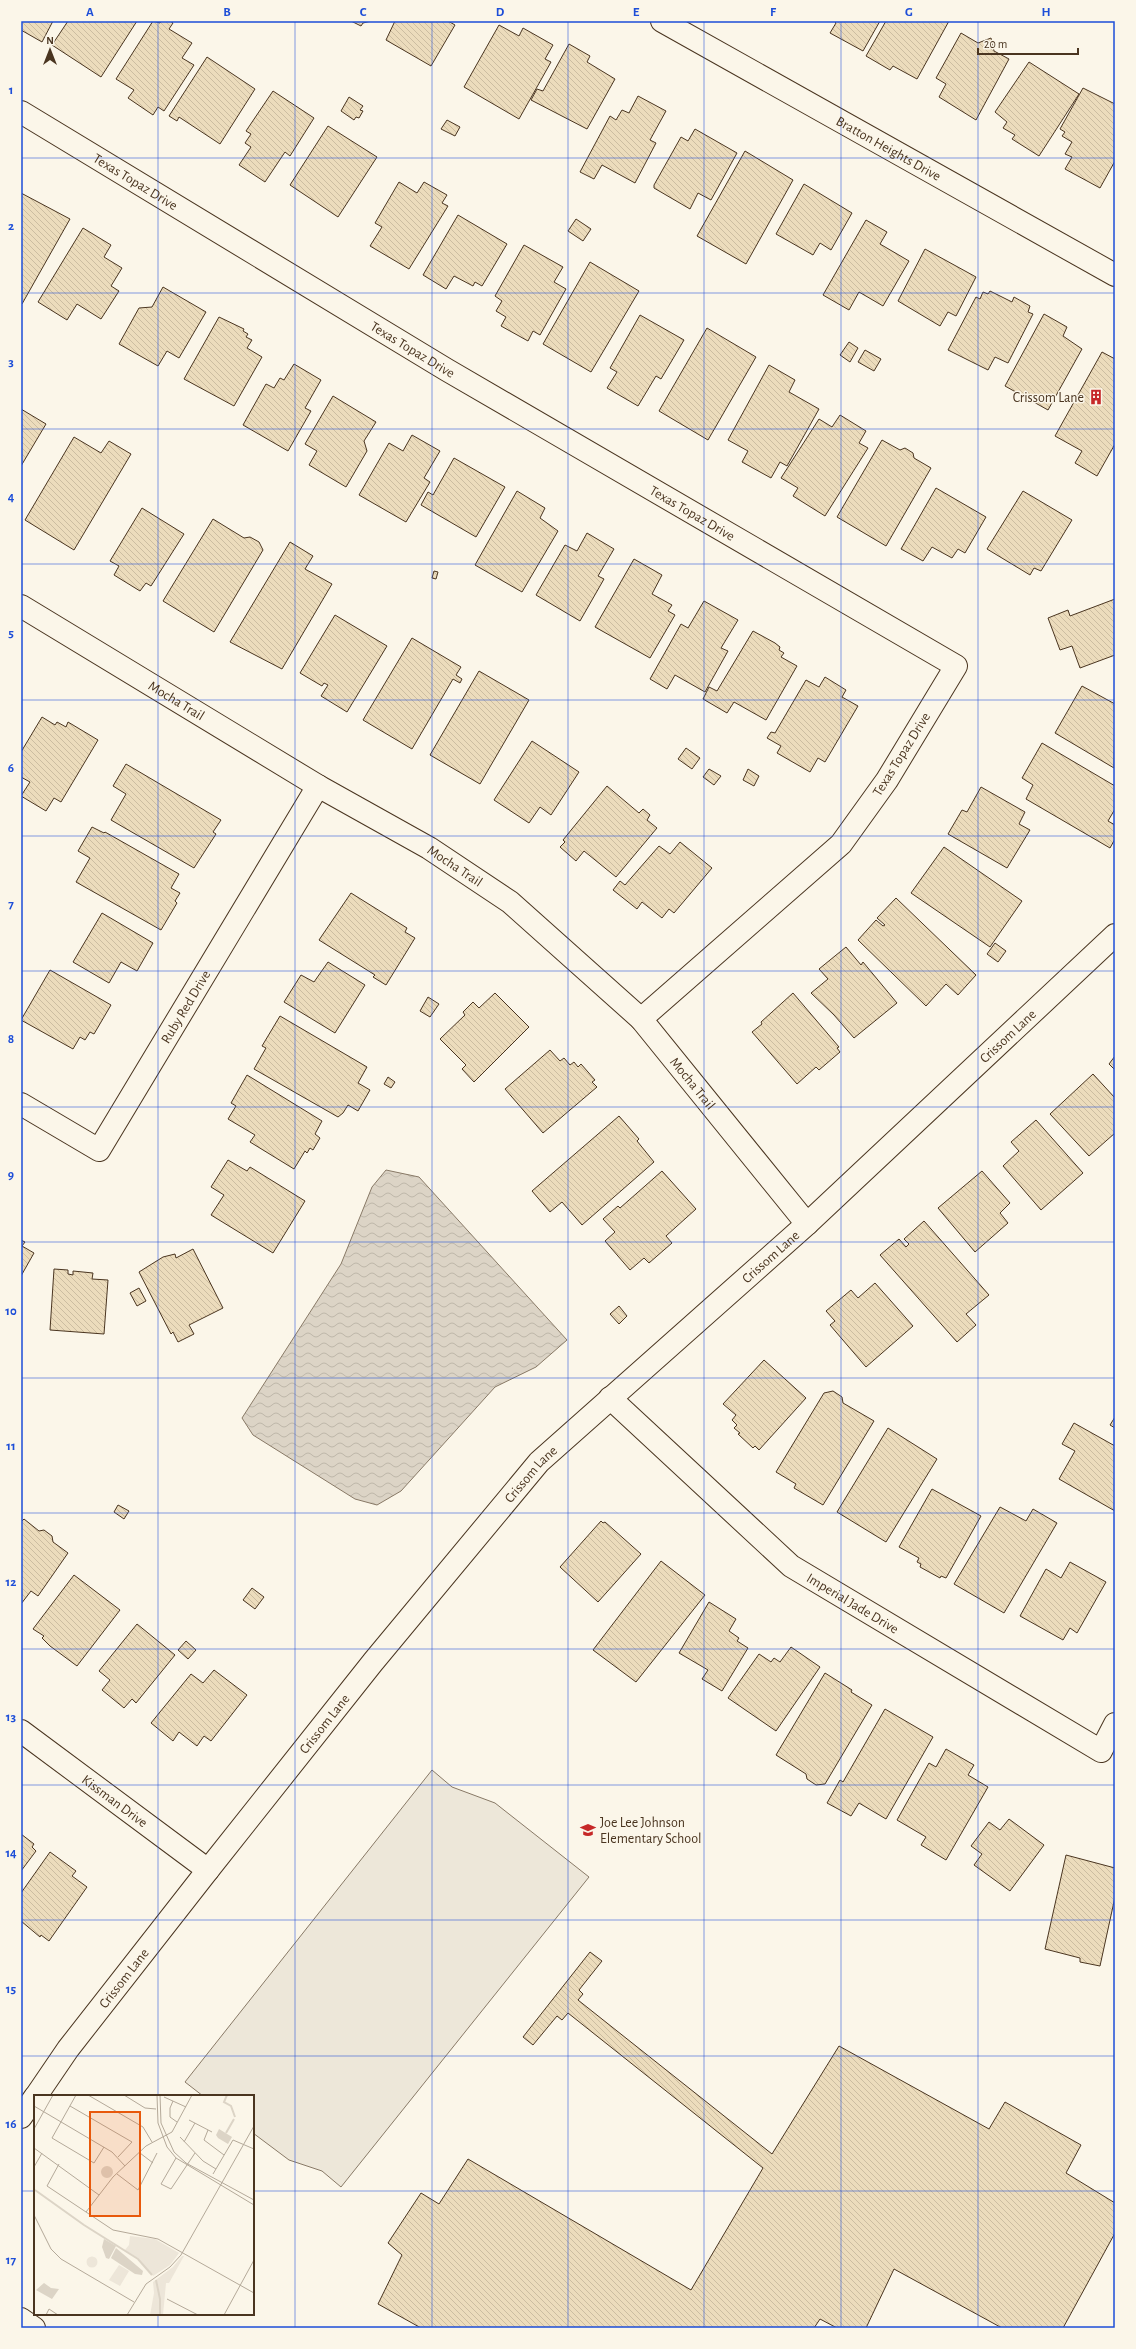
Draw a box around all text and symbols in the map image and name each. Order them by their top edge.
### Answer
text: A [86,6,94,19]
text: B [223,6,231,19]
text: C [360,6,367,19]
text: D [496,6,505,19]
text: E [633,6,640,19]
text: F [770,6,777,19]
text: G [905,6,913,19]
text: H [1041,6,1051,19]
north arrow [30,30,70,70]
scale bar [978,30,1078,56]
text: N [46,35,54,46]
text: 20 m [984,38,1007,50]
text: 1 [9,84,13,97]
street label: Bratton Heights Drive [834,114,943,184]
street label: Texas Topaz Drive [90,151,180,213]
text: 2 [8,220,14,233]
street label: Texas Topaz Drive [368,319,457,381]
text: 3 [8,356,14,369]
building icon: Crissom Lane [1087,388,1105,406]
place label: Crissom Lane [1013,391,1084,405]
street label: Texas Topaz Drive [647,483,737,544]
text: 4 [8,491,15,504]
text: 5 [8,627,14,640]
street label: Mocha Trail [146,679,207,723]
street label: Texas Topaz Drive [871,710,933,799]
text: 6 [8,762,14,775]
street label: Mocha Trail [425,843,485,890]
text: 7 [8,898,14,911]
street label: Ruby Red Drive [159,968,213,1046]
street label: Crissom Lane [977,1007,1039,1066]
text: 8 [8,1033,14,1046]
street label: Mocha Trail [667,1055,717,1113]
text: 9 [8,1169,14,1182]
street label: Crissom Lane [740,1228,802,1286]
text: 10 [5,1305,17,1318]
text: 11 [6,1440,16,1453]
street label: Crissom Lane [502,1443,560,1506]
street label: Imperial Jade Drive [804,1571,901,1637]
text: 12 [6,1576,16,1589]
street label: Crissom Lane [297,1692,353,1757]
text: 13 [6,1711,17,1724]
street label: Kissman Drive [79,1773,150,1830]
place label: Joe Lee Johnson Elementary School [600,1816,702,1846]
school or university icon: Joe Lee Johnson Elementary School [579,1821,597,1839]
text: 14 [5,1847,17,1860]
street label: Crissom Lane [97,1946,152,2011]
text: 15 [6,1983,17,1996]
inset map [34,2095,254,2315]
text: 16 [6,2118,16,2131]
text: 17 [6,2254,17,2267]

